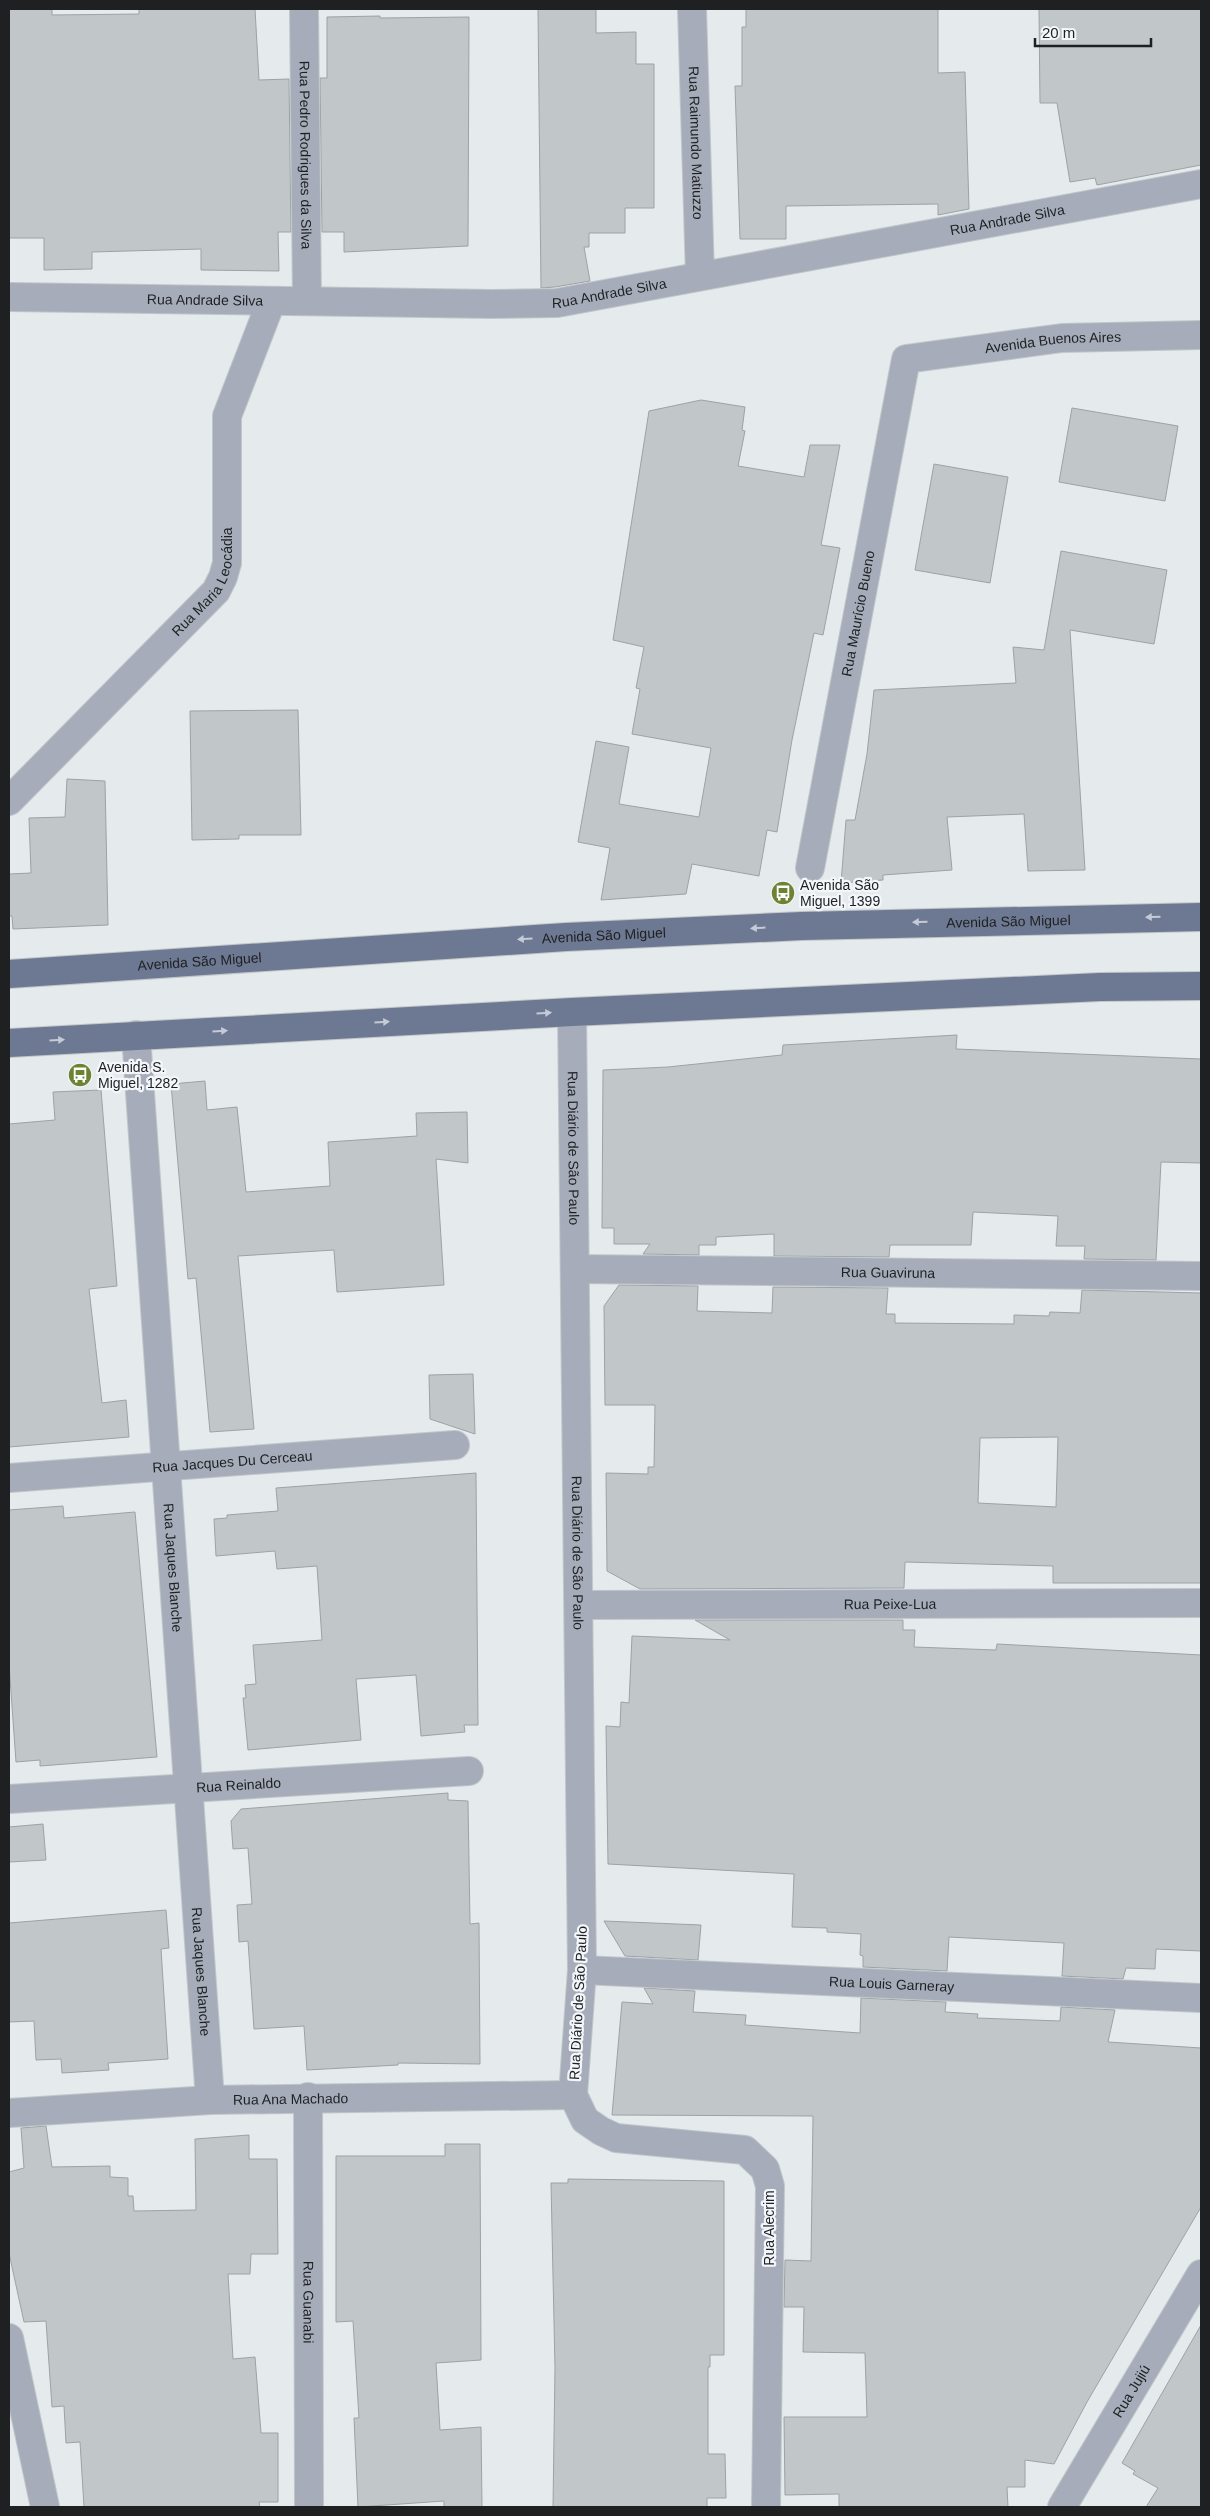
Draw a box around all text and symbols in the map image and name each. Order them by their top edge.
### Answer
scale bar [1035,15,1151,47]
text: 20 m [1042,24,1075,41]
street label: Rua Pedro Rodrigues da Silva [297,61,314,250]
street label: Rua Raimundo Matiuzzo [686,66,706,220]
street label: Rua Andrade Silva [949,201,1066,238]
street label: Rua Andrade Silva [552,275,668,311]
street label: Rua Andrade Silva [147,291,263,309]
street label: Avenida Buenos Aires [984,329,1121,356]
street label: Rua Maria Leocádia [168,527,235,639]
street label: Rua Maurício Bueno [838,549,878,678]
place label: Avenida São Miguel, 1399 [800,877,880,909]
bus stop icon: Avenida São Miguel, 1399 [770,880,796,906]
street label: Avenida São Miguel [946,912,1071,931]
one-way arrow [1144,913,1160,921]
one-way arrow [912,919,928,927]
street label: Avenida São Miguel [541,924,666,947]
one-way arrow [749,924,765,932]
one-way arrow [517,936,533,944]
street label: Avenida São Miguel [137,949,262,973]
one-way arrow [536,1009,552,1017]
one-way arrow [374,1018,390,1026]
one-way arrow [212,1026,228,1034]
one-way arrow [50,1035,66,1043]
place label: Avenida S. Miguel, 1282 [98,1059,178,1091]
bus stop icon: Avenida S. Miguel, 1282 [67,1062,93,1088]
street label: Rua Diário de São Paulo [565,1071,582,1225]
street label: Rua Guaviruna [841,1264,935,1281]
street label: Rua Jacques Du Cerceau [152,1448,313,1475]
street label: Rua Diário de São Paulo [569,1476,586,1630]
street label: Rua Jaques Blanche [161,1503,185,1633]
street label: Rua Peixe-Lua [844,1596,937,1612]
street label: Rua Reinaldo [196,1774,282,1796]
street label: Rua Jaques Blanche [189,1907,214,2037]
street label: Rua Diário de São Paulo [566,1925,590,2080]
street label: Rua Louis Garneray [829,1973,955,1995]
street label: Rua Ana Machado [233,2090,349,2108]
street label: Rua Alecrim [761,2190,777,2266]
street label: Rua Guanabi [300,2261,317,2343]
street label: Rua Jujiú [1109,2362,1153,2420]

